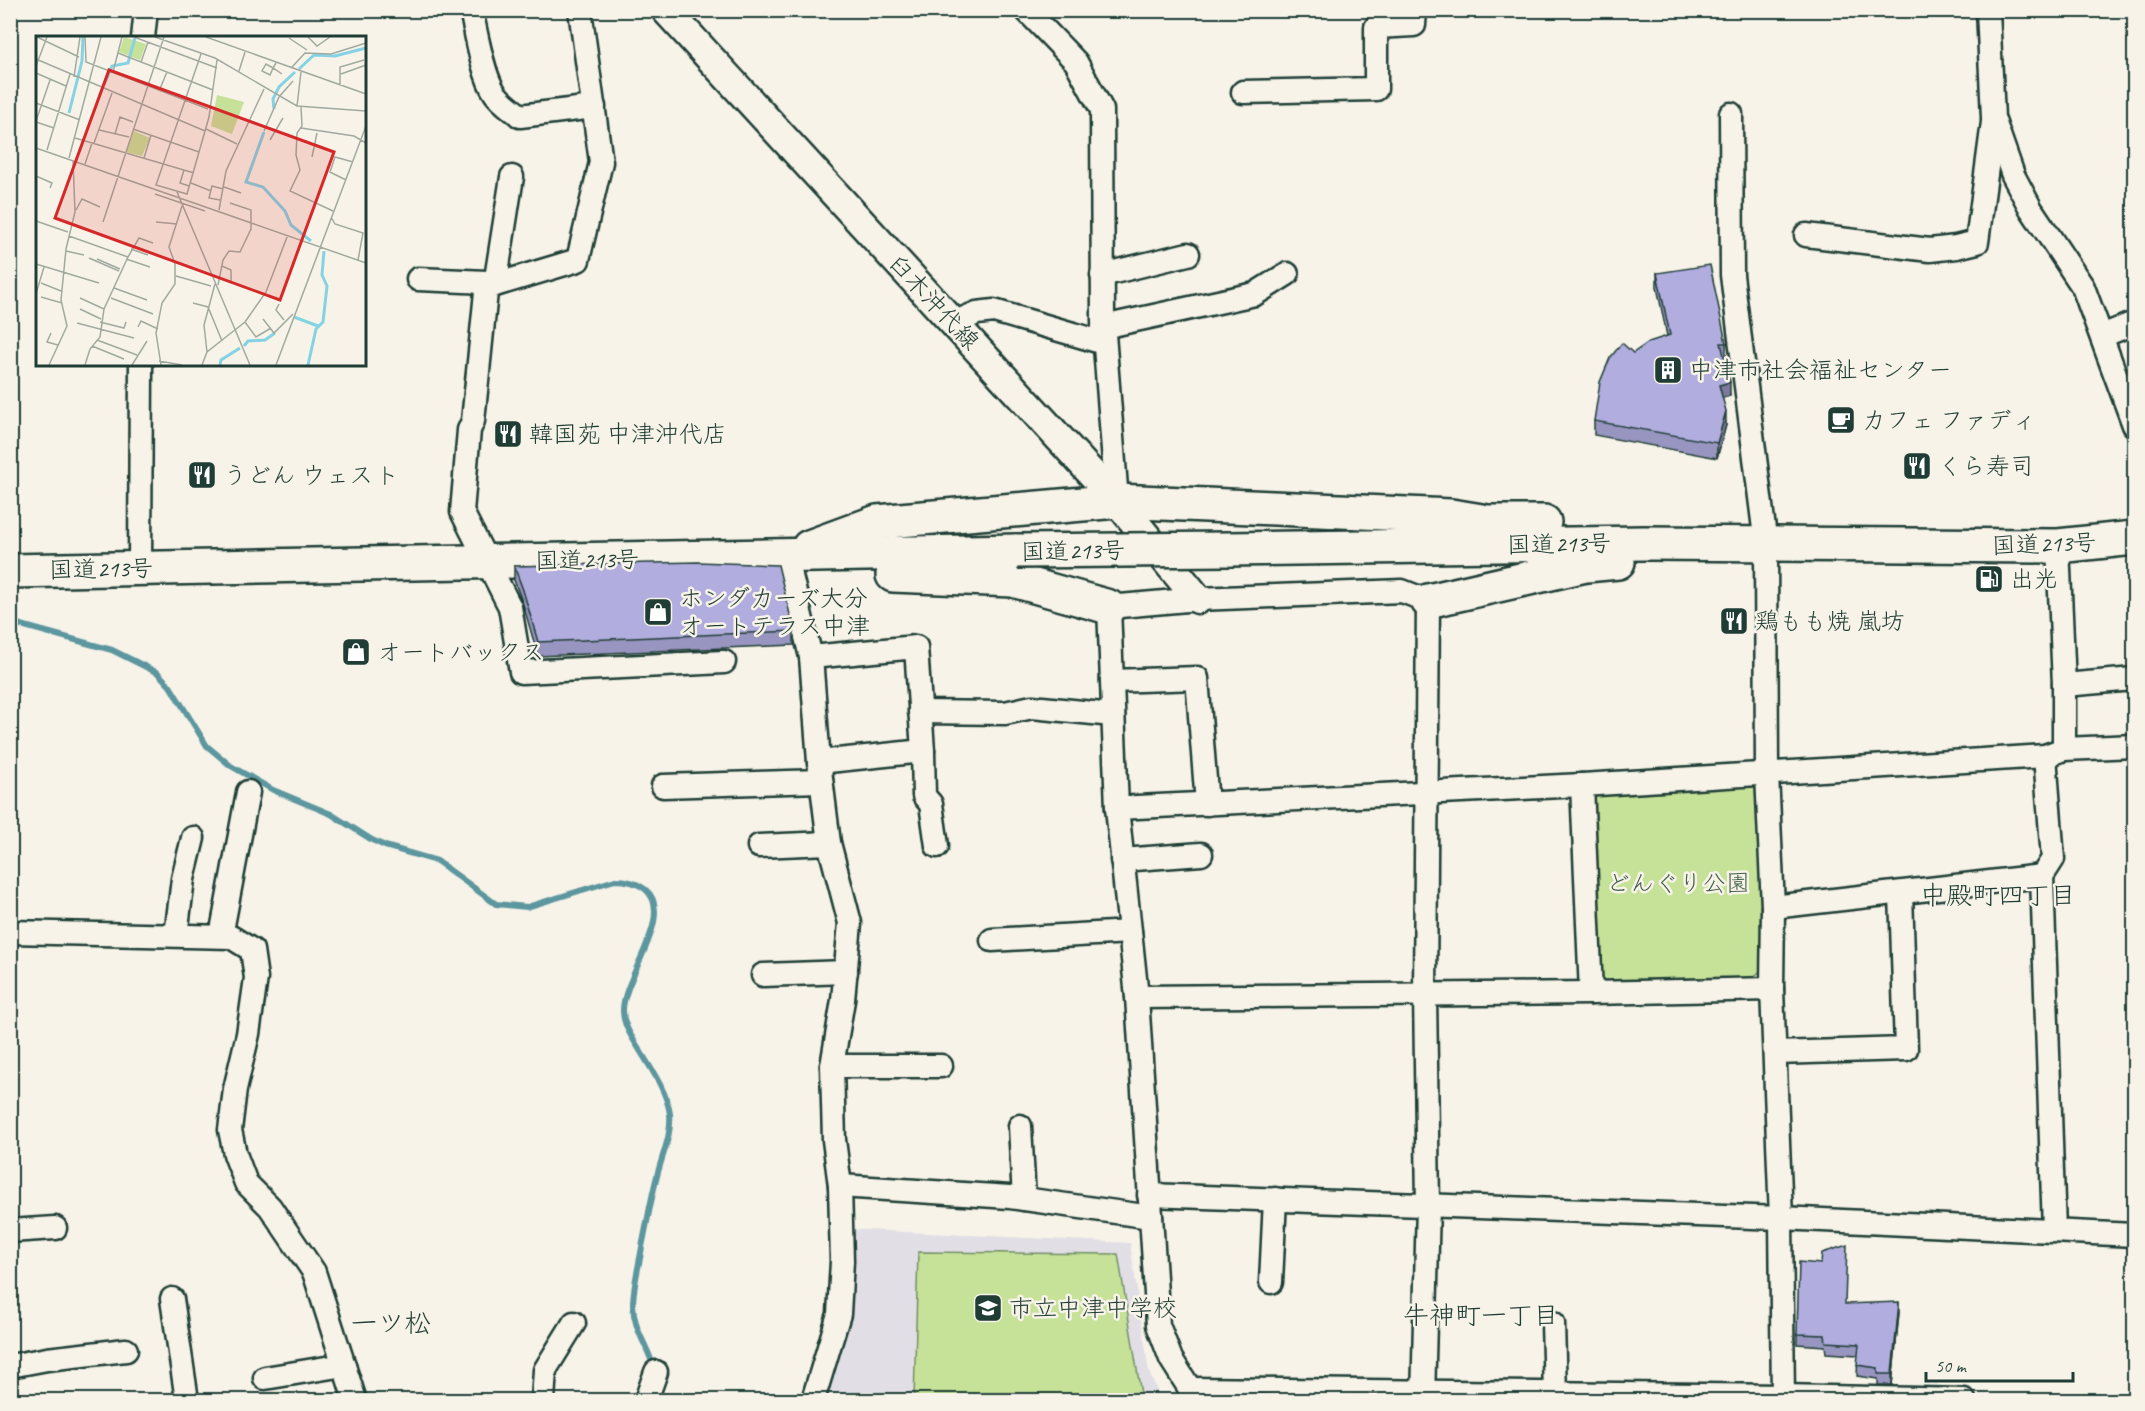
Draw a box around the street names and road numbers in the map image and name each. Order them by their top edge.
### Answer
street label: 臼木沖代線 [882,248,986,356]
street label: 国道213号 [1991,527,2097,561]
street label: 国道213号 [1507,528,1611,560]
street label: 国道213号 [1021,535,1125,567]
street label: 国道213号 [535,544,639,576]
street label: 国道213号 [49,553,153,585]

